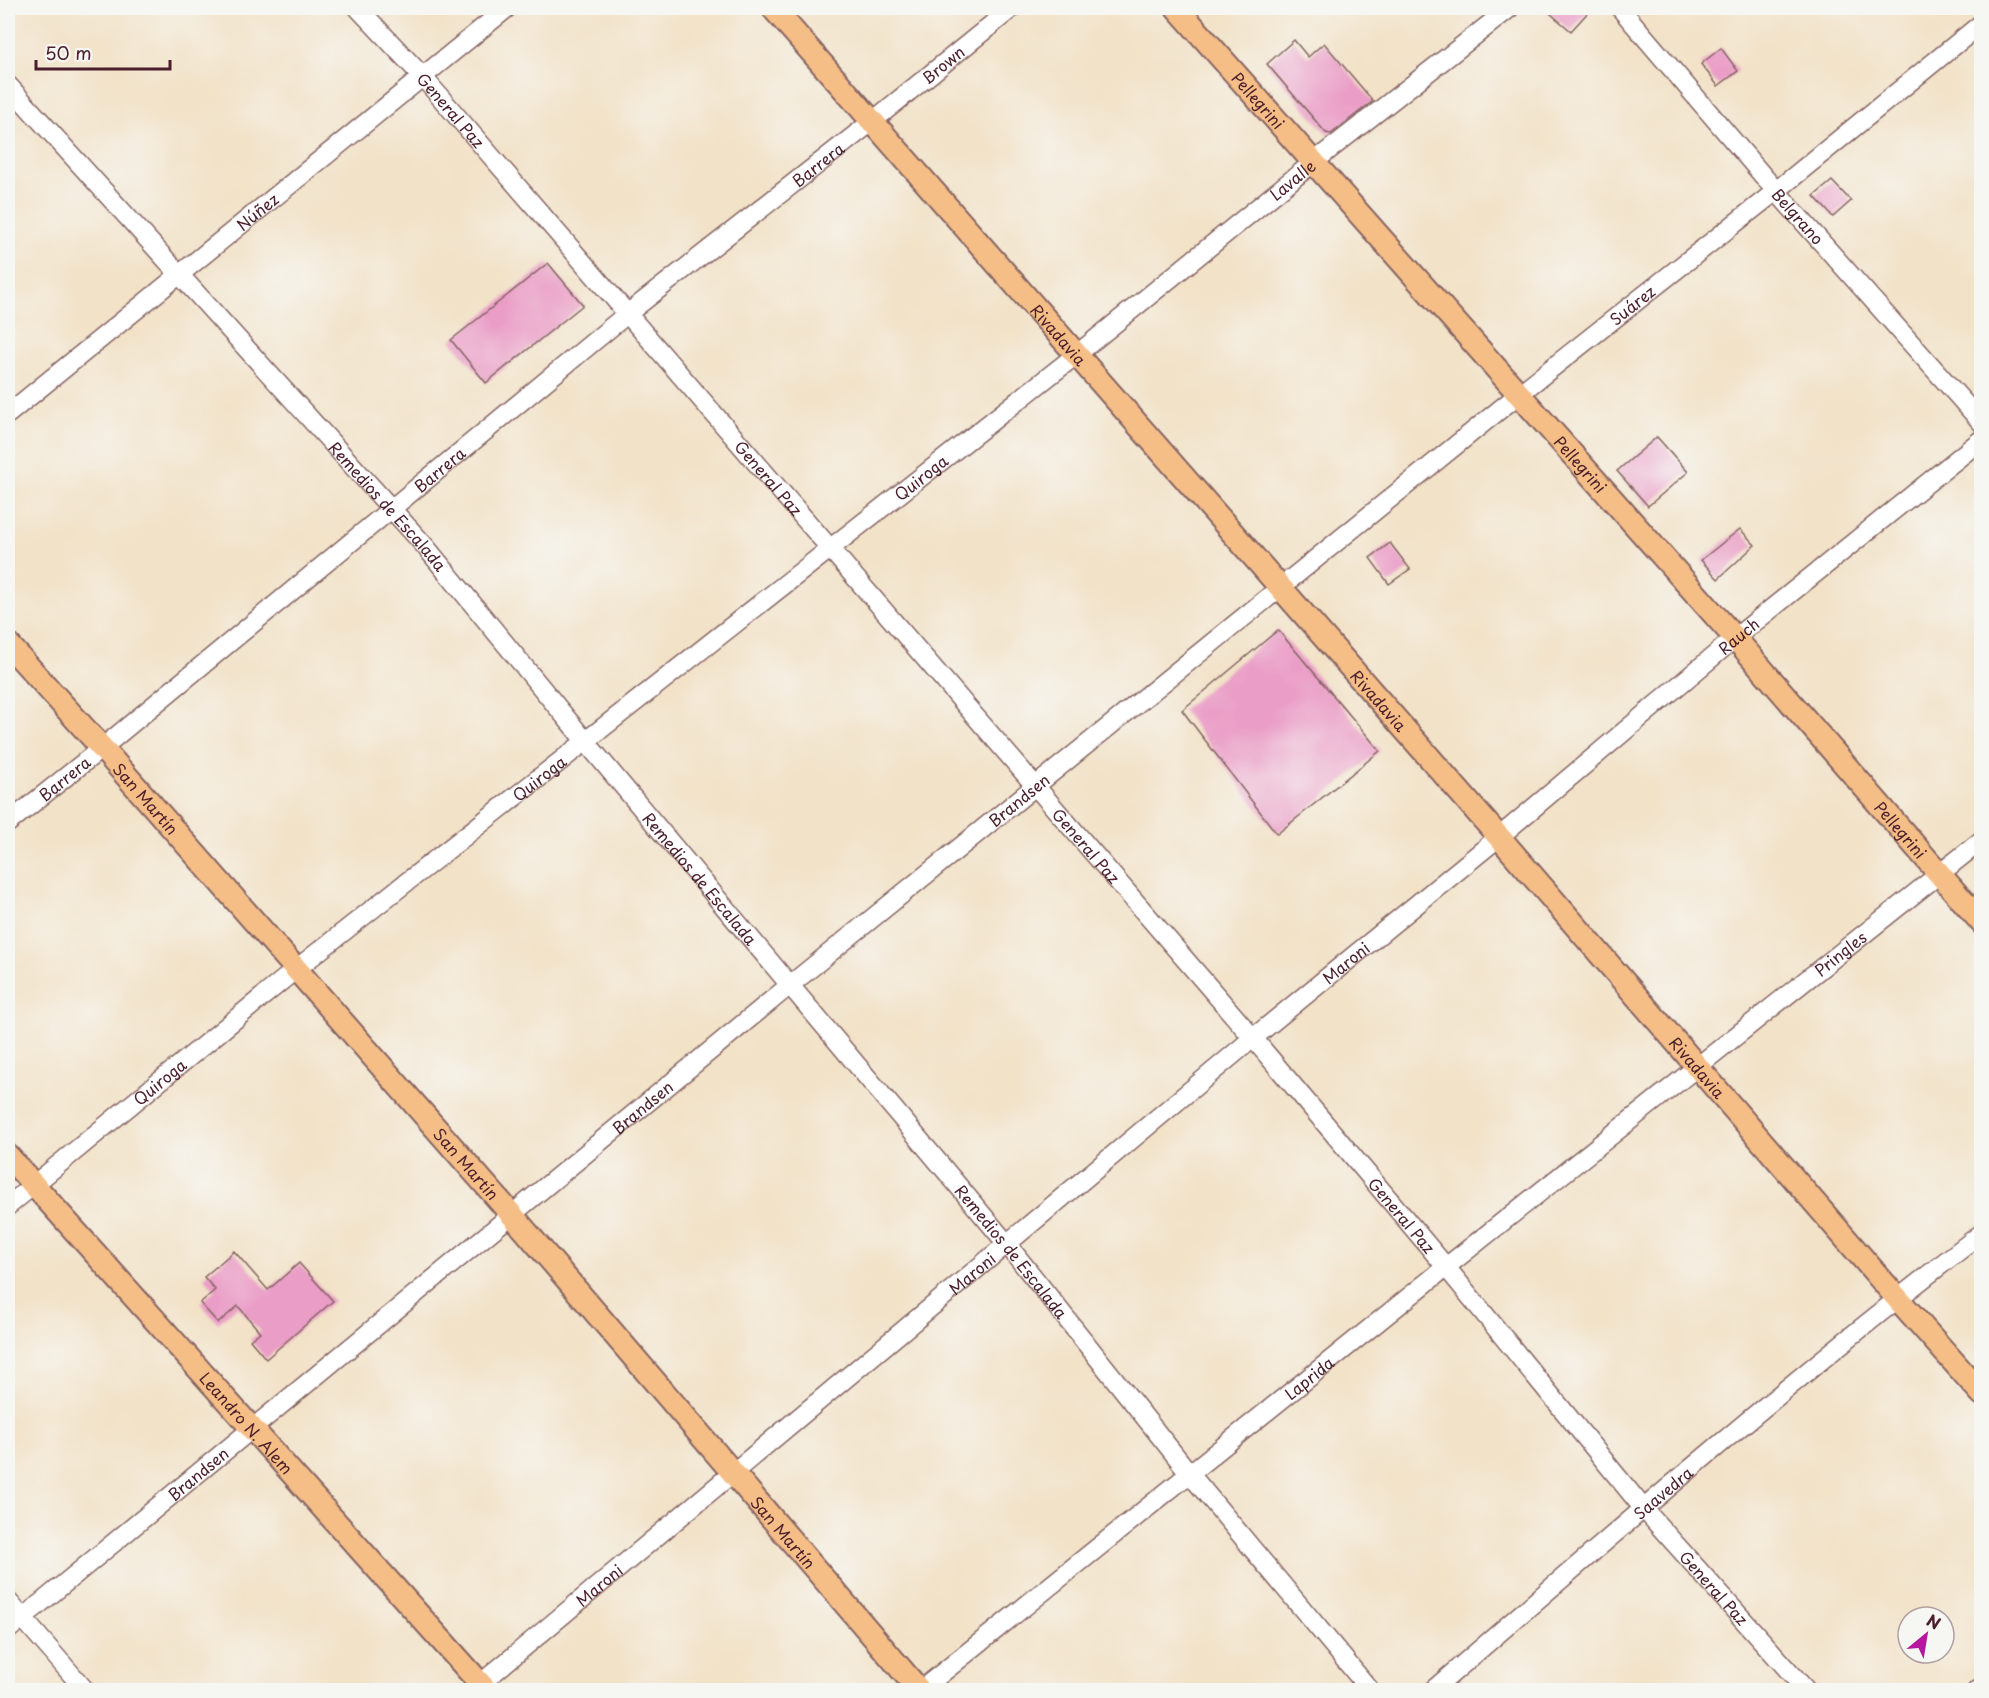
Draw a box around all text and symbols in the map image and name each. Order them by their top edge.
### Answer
scale bar [36,33,170,71]
text: 50 m [45,39,92,66]
street label: Brown [916,39,969,89]
street label: Pellegrini [1227,66,1290,134]
street label: General Paz [412,67,491,153]
street label: Barrera [787,136,849,192]
street label: Lavalle [1264,153,1320,206]
street label: Belgrano [1767,183,1830,250]
street label: Núñez [231,187,284,236]
street label: Suárez [1604,279,1660,330]
street label: Rivadavia [1025,298,1093,371]
street label: Pellegrini [1549,430,1613,498]
street label: Remedios de Escalada [323,435,453,576]
street label: General Paz [729,435,809,521]
street label: Barrera [408,440,470,498]
street label: Quiroga [889,448,953,506]
street label: Rauch [1712,611,1764,660]
street label: Rivadavia [1345,664,1413,736]
street label: Quiroga [507,749,571,807]
street label: Barrera [33,750,96,806]
street label: San Martín [108,757,184,840]
street label: Brandsen [983,767,1054,832]
street label: Pellegrini [1869,795,1933,864]
street label: General Paz [1047,802,1126,889]
street label: Remedios de Escalada [637,806,763,950]
street label: Pringles [1809,925,1871,981]
street label: Maroni [1317,936,1374,989]
street label: Rivadavia [1664,1031,1731,1103]
street label: Quiroga [128,1052,191,1111]
street label: Brandsen [606,1075,678,1139]
street label: San Martín [428,1122,505,1205]
street label: General Paz [1363,1172,1442,1259]
street label: Remedios de Escalada [950,1179,1074,1324]
street label: Maroni [943,1246,1000,1300]
street label: Laprida [1279,1350,1339,1405]
street label: Leandro N. Alem [194,1366,299,1479]
street label: Brandsen [162,1441,234,1506]
street label: Saavedra [1628,1460,1698,1525]
street label: San Martín [746,1490,822,1574]
street label: General Paz [1674,1545,1754,1630]
street label: Maroni [570,1558,628,1612]
north arrow [1896,1605,1956,1665]
text: N [1923,1608,1945,1635]

